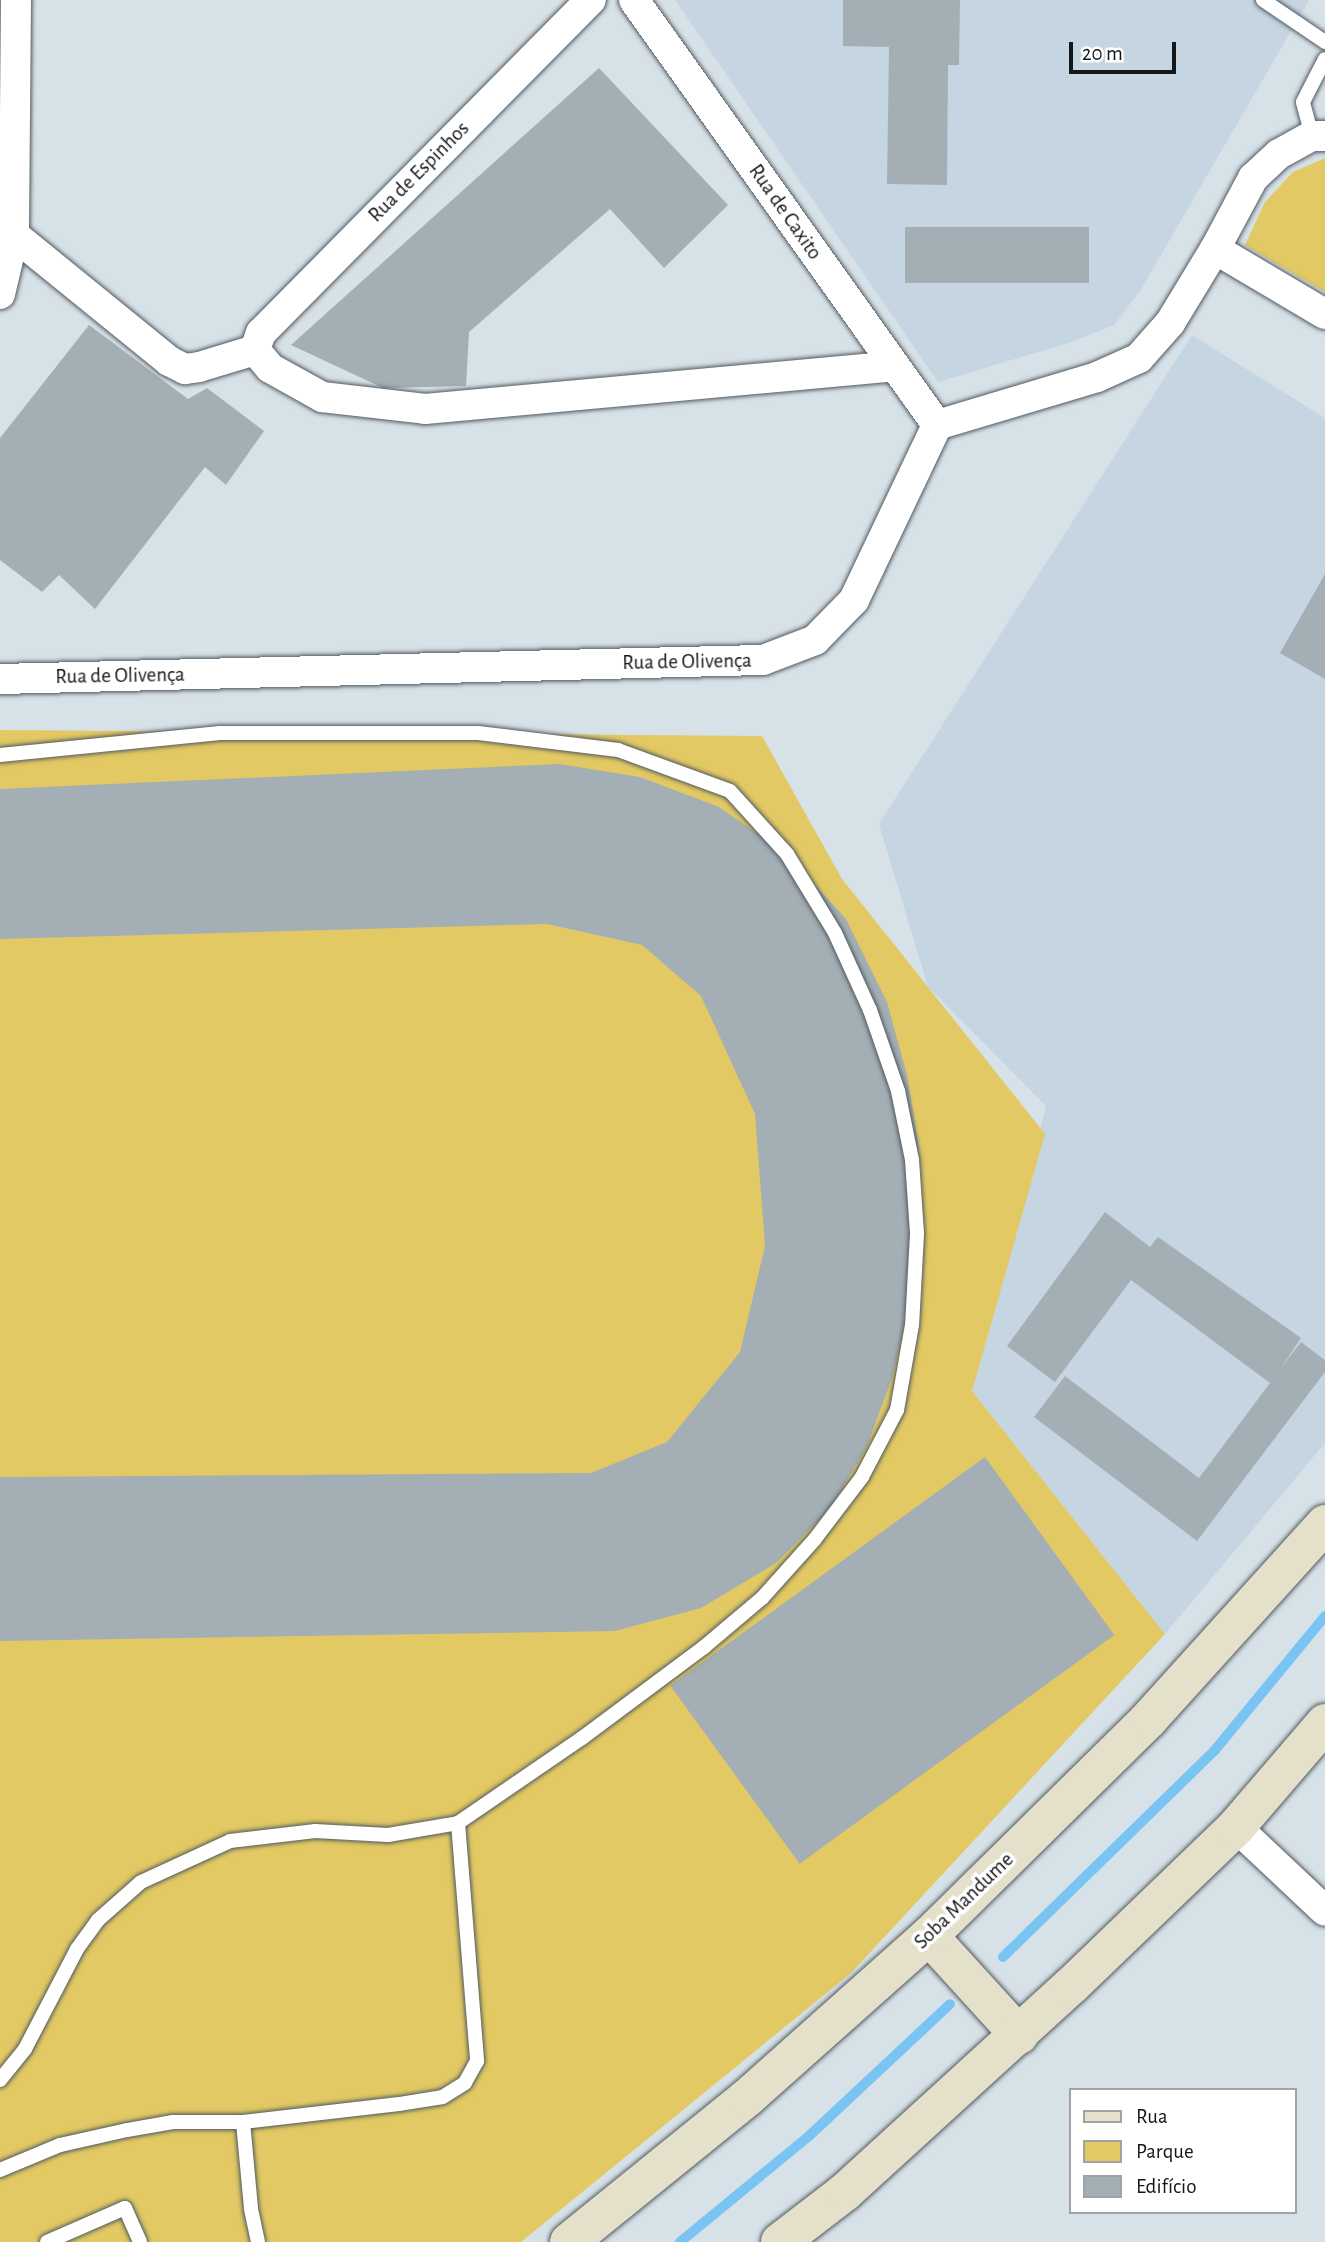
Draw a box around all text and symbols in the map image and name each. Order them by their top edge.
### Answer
scale bar [1073,28,1180,72]
text: 20 m [1082,43,1123,64]
street label: Rua de Espinhos [363,116,475,228]
street label: Rua de Caxito [743,159,827,265]
street label: Rua de Olivença [622,648,752,676]
street label: Rua de Olivença [55,662,185,690]
street label: Soba Mandume [909,1847,1019,1955]
legend [1070,2088,1297,2214]
text: Rua [1136,2106,1168,2127]
text: Parque [1136,2141,1194,2162]
text: Edifício [1136,2176,1196,2197]

